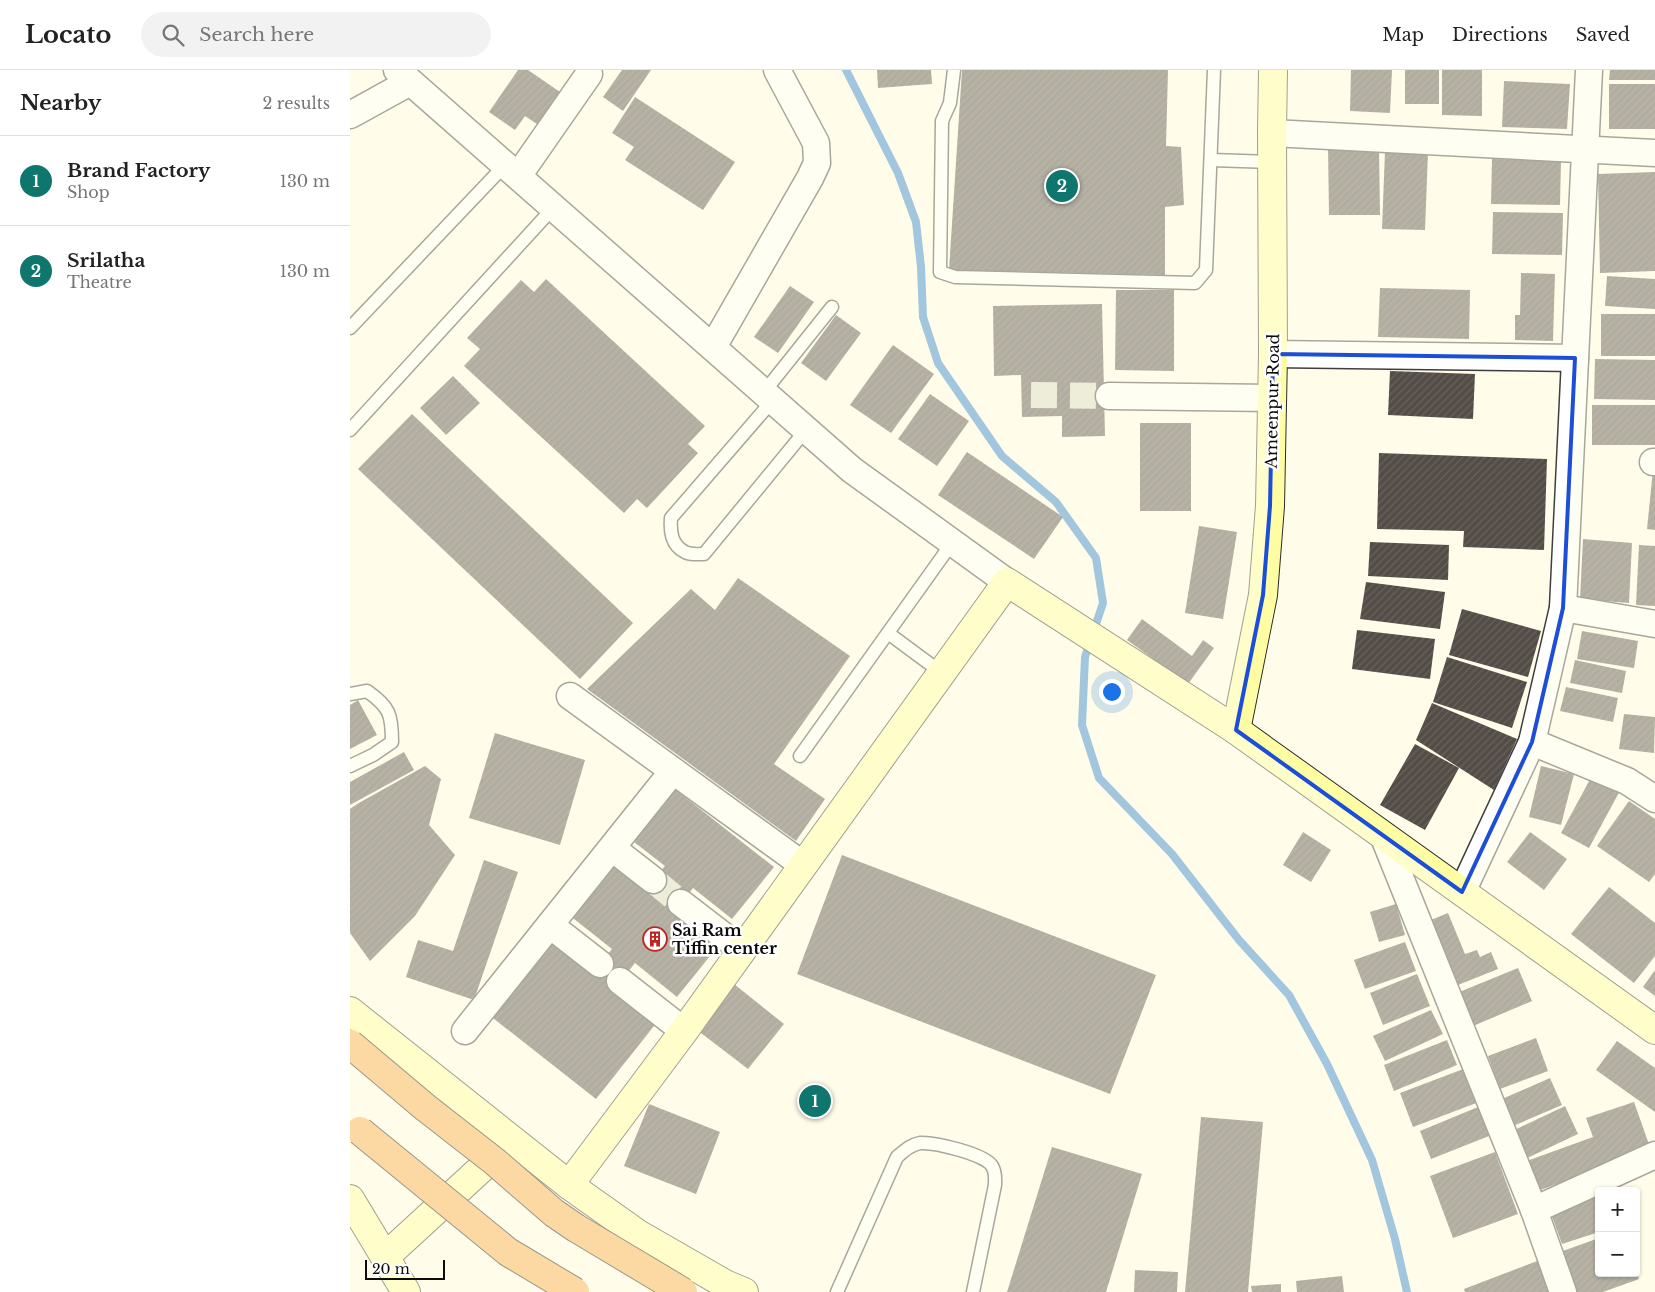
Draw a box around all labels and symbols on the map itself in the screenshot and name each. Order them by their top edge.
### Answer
pin: 2 [1046,167,1078,205]
street label: Ameenpur Road [1261,333,1283,470]
your location [1099,679,1125,705]
place label: Sai Ram Tiffin center [672,920,777,958]
building icon: Sai Ram Tiffin center [642,926,668,952]
pin: 1 [799,1082,831,1120]
scale bar [365,1257,445,1280]

